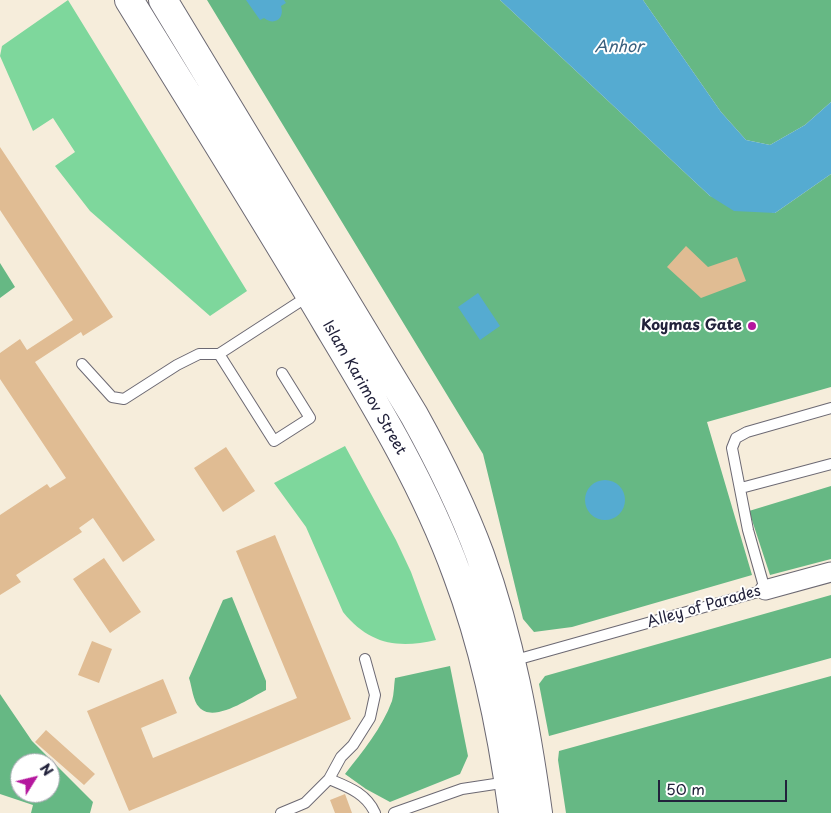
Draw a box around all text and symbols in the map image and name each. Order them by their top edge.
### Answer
water label: Anhor [595,38,643,58]
place label: Koymas Gate [641,317,742,335]
street label: Islam Karimov Street [318,318,410,458]
marker: Koymas Gate [746,320,758,332]
street label: Alley of Parades [645,582,763,632]
north arrow [10,753,60,803]
text: N [35,759,58,780]
scale bar [661,770,790,802]
text: 50 m [666,777,705,800]

